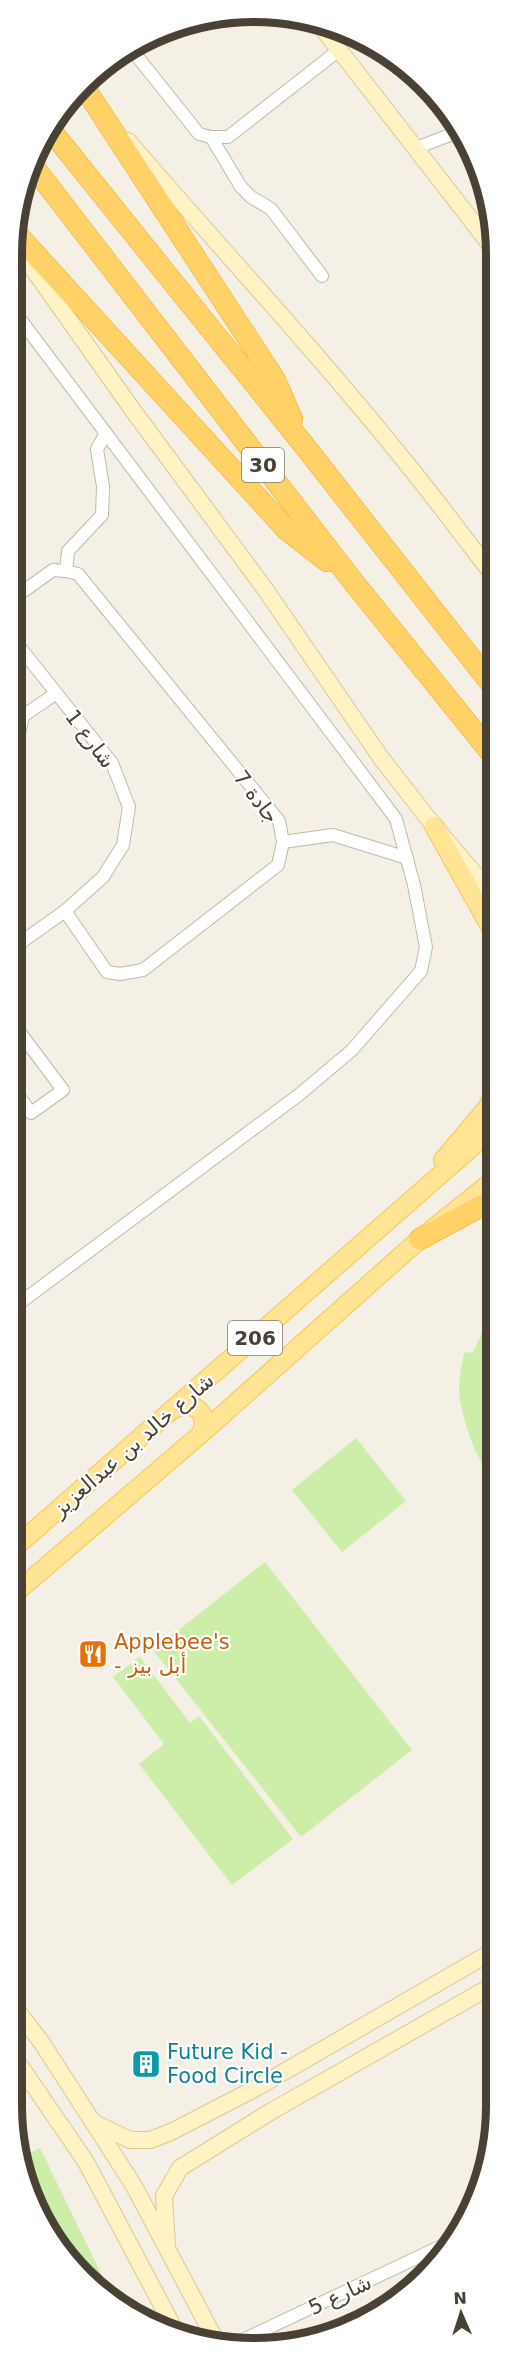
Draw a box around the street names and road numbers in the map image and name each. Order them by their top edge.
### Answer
road number: 30 [242,448,284,482]
street label: شارع 1 [60,705,120,773]
street label: جادة 7 [228,766,284,828]
road number: 206 [228,1321,282,1355]
street label: شارع خالد بن عبدالعزيز [46,1368,219,1522]
street label: شارع 5 [305,2270,375,2320]

